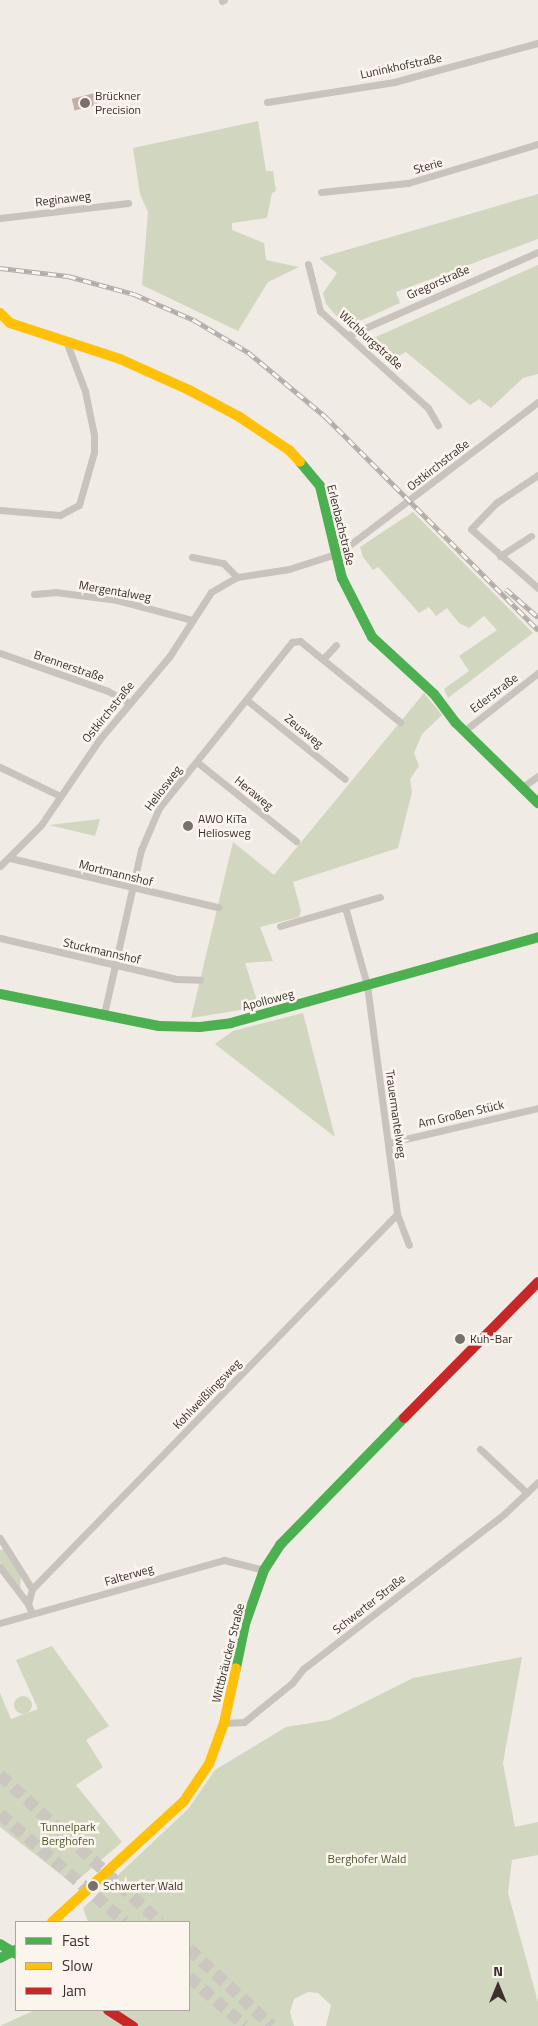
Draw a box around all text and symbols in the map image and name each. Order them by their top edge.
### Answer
street label: Luninkhofstraße [359,50,443,82]
place label: Brückner Precision [95,89,141,117]
marker: Brückner Precision [79,97,91,109]
street label: Sterie [412,155,444,177]
street label: Reginaweg [34,188,92,210]
street label: Gregorstraße [404,262,472,302]
street label: Wichburgstraße [336,308,406,372]
street label: Ostkirchstraße [404,436,472,494]
street label: Erlenbachstraße [324,483,358,567]
street label: Mergentalweg [78,578,152,604]
street label: Brennerstraße [32,647,106,685]
street label: Ederstraße [467,670,521,716]
street label: Ostkirchstraße [79,678,137,746]
street label: Zeusweg [282,711,326,751]
street label: Heliosweg [141,763,185,813]
street label: Heraweg [232,773,276,813]
place label: AWO KiTa Heliosweg [198,812,251,840]
marker: AWO KiTa Heliosweg [182,820,194,832]
street label: Mortmannshof [77,857,155,889]
street label: Stuckmannshof [62,935,142,967]
street label: Apolloweg [241,986,295,1014]
street label: Trauermantelweg [383,1069,409,1159]
street label: Am Großen Stück [417,1097,505,1131]
place label: Kuh-Bar [470,1332,512,1346]
marker: Kuh-Bar [454,1333,466,1345]
street label: Kohlweißlingsweg [170,1356,244,1432]
street label: Falterweg [103,1561,155,1589]
street label: Schwerter Straße [330,1571,408,1637]
street label: Wittbräucker Straße [209,1602,247,1704]
park label: Tunnelpark Berghofen [40,1820,96,1848]
park label: Berghofer Wald [328,1852,406,1866]
place label: Schwerter Wald [103,1879,183,1893]
marker: Schwerter Wald [87,1880,99,1892]
legend [15,1921,190,2011]
text: Fast [62,1929,89,1952]
text: Slow [62,1954,93,1977]
text: N [493,1960,503,1981]
north arrow [473,1961,523,2011]
text: Jam [62,1979,86,2002]

